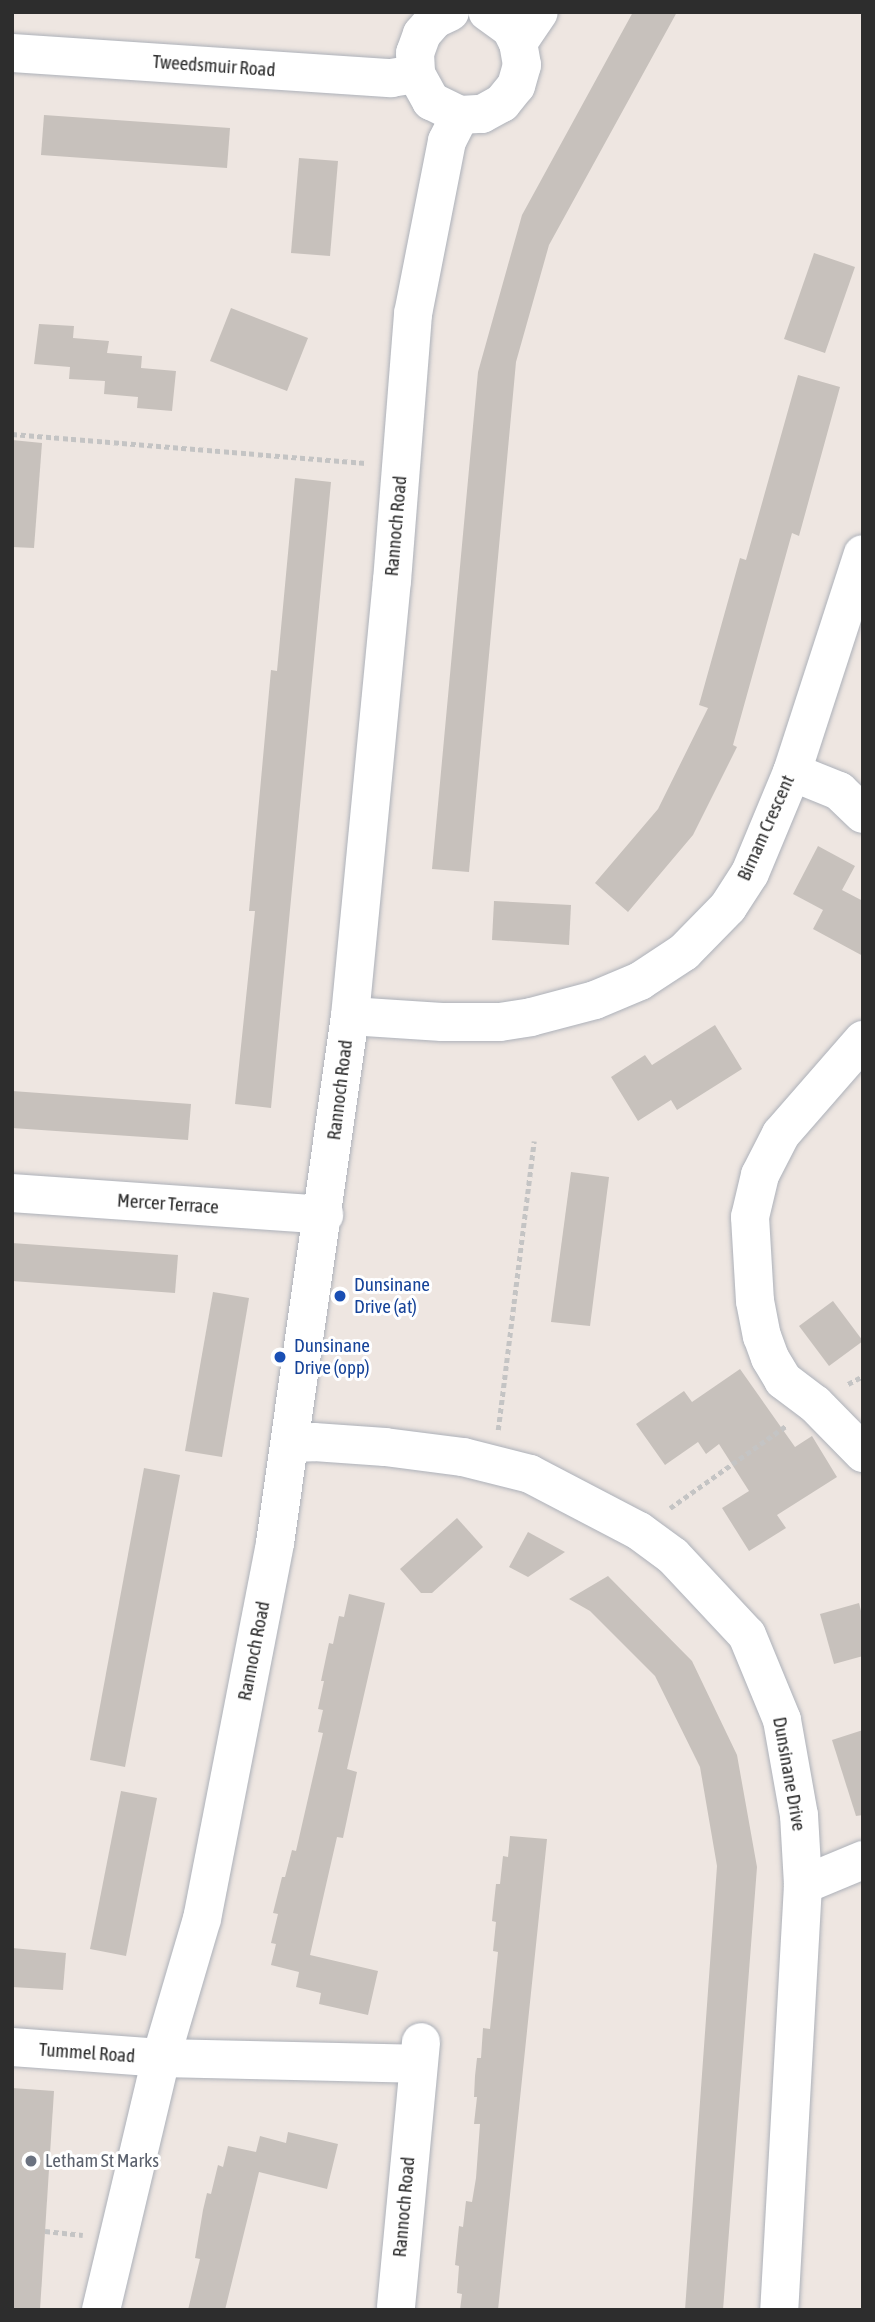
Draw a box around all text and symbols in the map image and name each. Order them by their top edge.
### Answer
street label: Tweedsmuir Road [152,50,276,82]
street label: Rannoch Road [380,475,412,577]
street label: Birnam Crescent [733,772,799,884]
street label: Rannoch Road [323,1039,357,1141]
street label: Mercer Terrace [116,1189,220,1219]
place label: Dunsinane Drive (at) [354,1274,430,1318]
marker: Dunsinane Drive (at) [332,1288,348,1304]
place label: Dunsinane Drive (opp) [294,1335,370,1379]
marker: Dunsinane Drive (opp) [272,1349,288,1365]
street label: Rannoch Road [233,1599,275,1703]
street label: Dunsinane Drive [768,1715,810,1833]
street label: Tummel Road [38,2038,136,2068]
place label: Letham St Marks [45,2150,159,2172]
marker: Letham St Marks [23,2153,39,2169]
street label: Rannoch Road [388,2156,420,2258]

